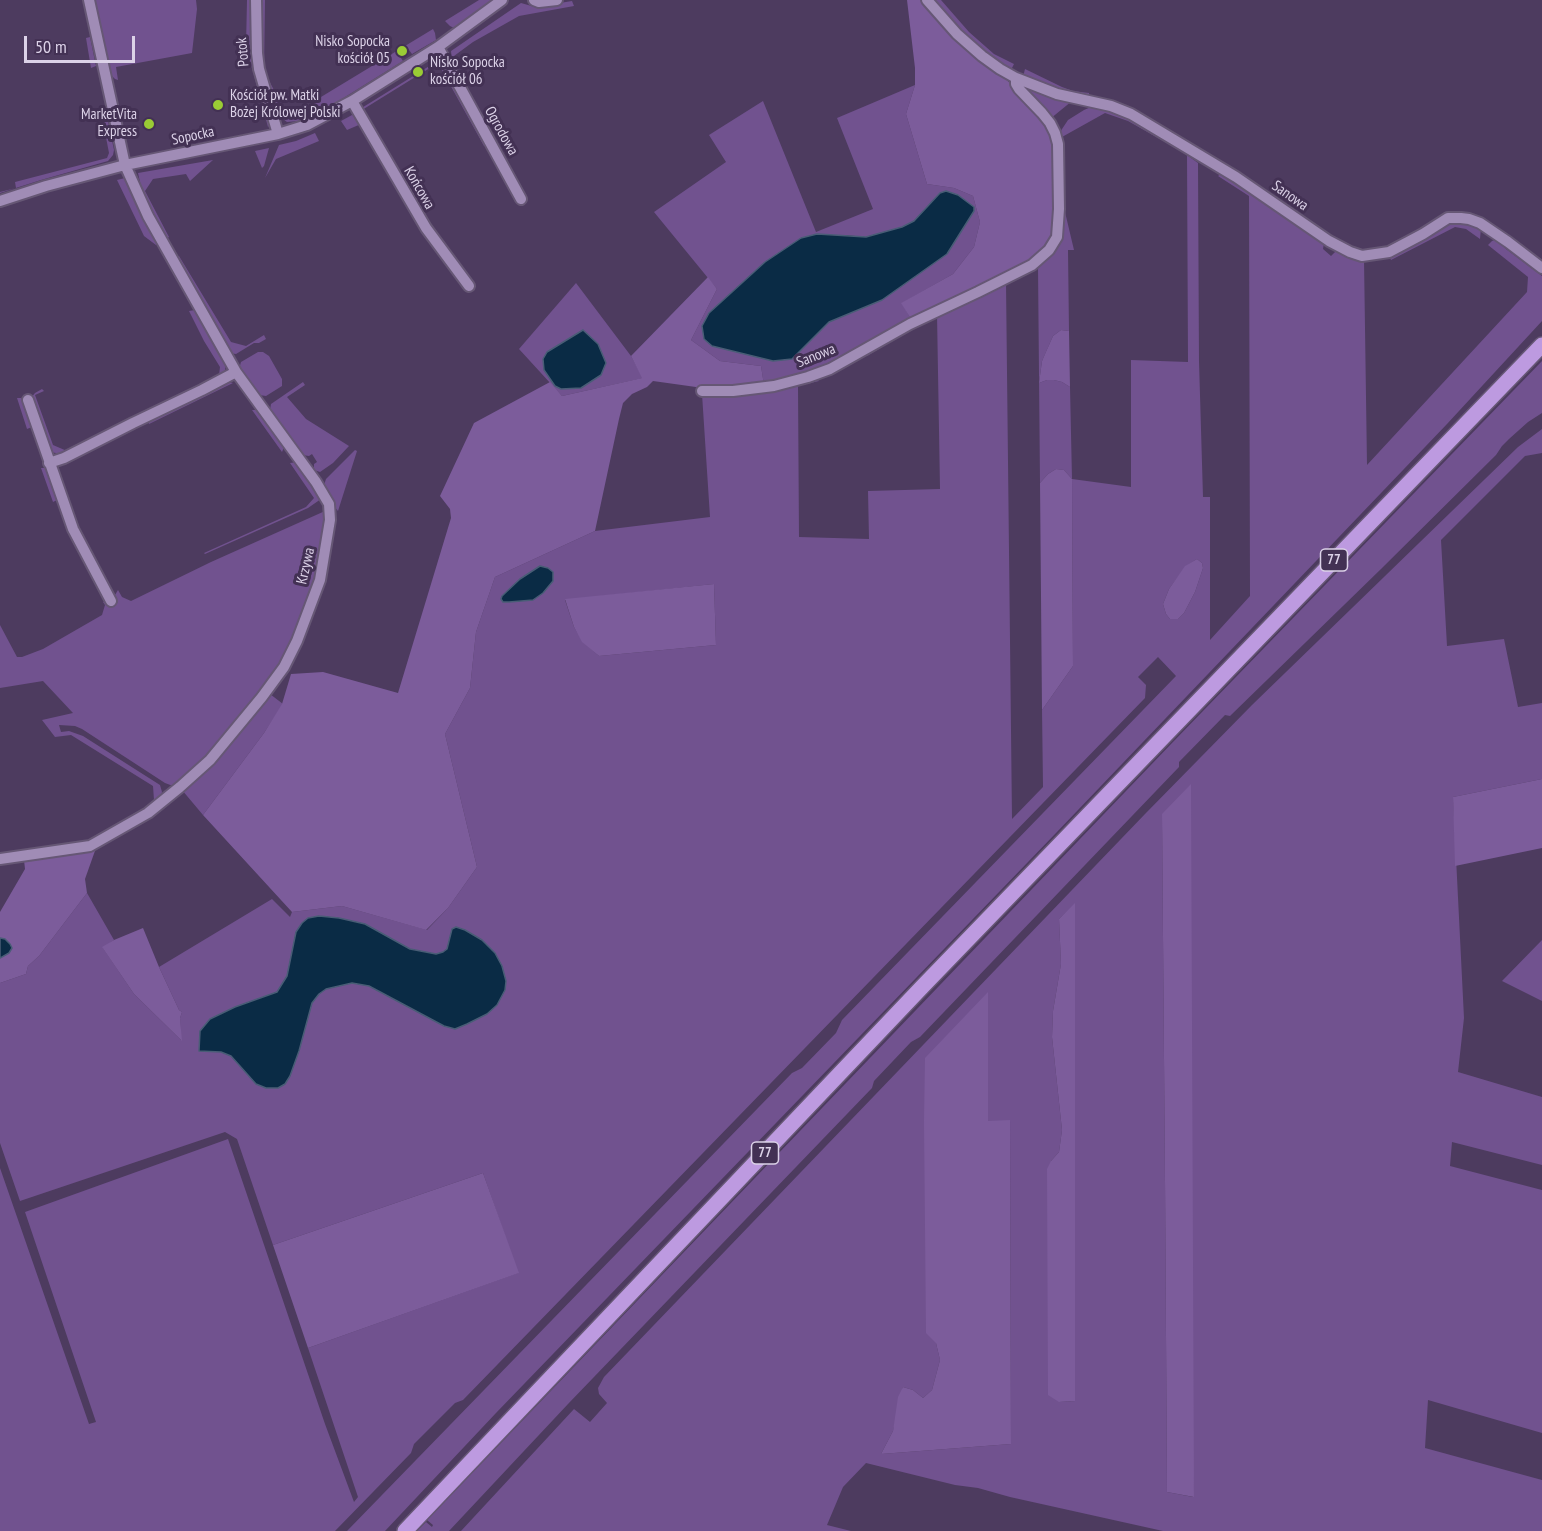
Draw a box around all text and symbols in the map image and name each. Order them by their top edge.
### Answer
scale bar [27,24,138,62]
place label: Nisko Sopocka kościół 05 [315,33,390,68]
text: 50 m [35,35,67,58]
street label: Potok [233,37,253,67]
marker: Nisko Sopocka kościół 05 [395,44,409,58]
place label: Nisko Sopocka kościół 06 [430,54,505,89]
marker: Nisko Sopocka kościół 06 [411,65,425,79]
place label: Kościół pw. Matki Bożej Królowej Polski [230,87,340,122]
marker: Kościół pw. Matki Bożej Królowej Polski [211,98,225,112]
street label: Ogrodowa [480,103,522,159]
place label: MarketVita Express [81,106,137,141]
marker: MarketVita Express [142,117,156,131]
street label: Sopocka [170,123,216,149]
street label: Końcowa [400,164,438,212]
street label: Sanowa [1268,177,1312,215]
street label: Sanowa [794,340,838,372]
street label: Krzywa [293,546,319,586]
road number: 77 [1320,549,1348,571]
road number: 77 [752,1142,778,1164]

